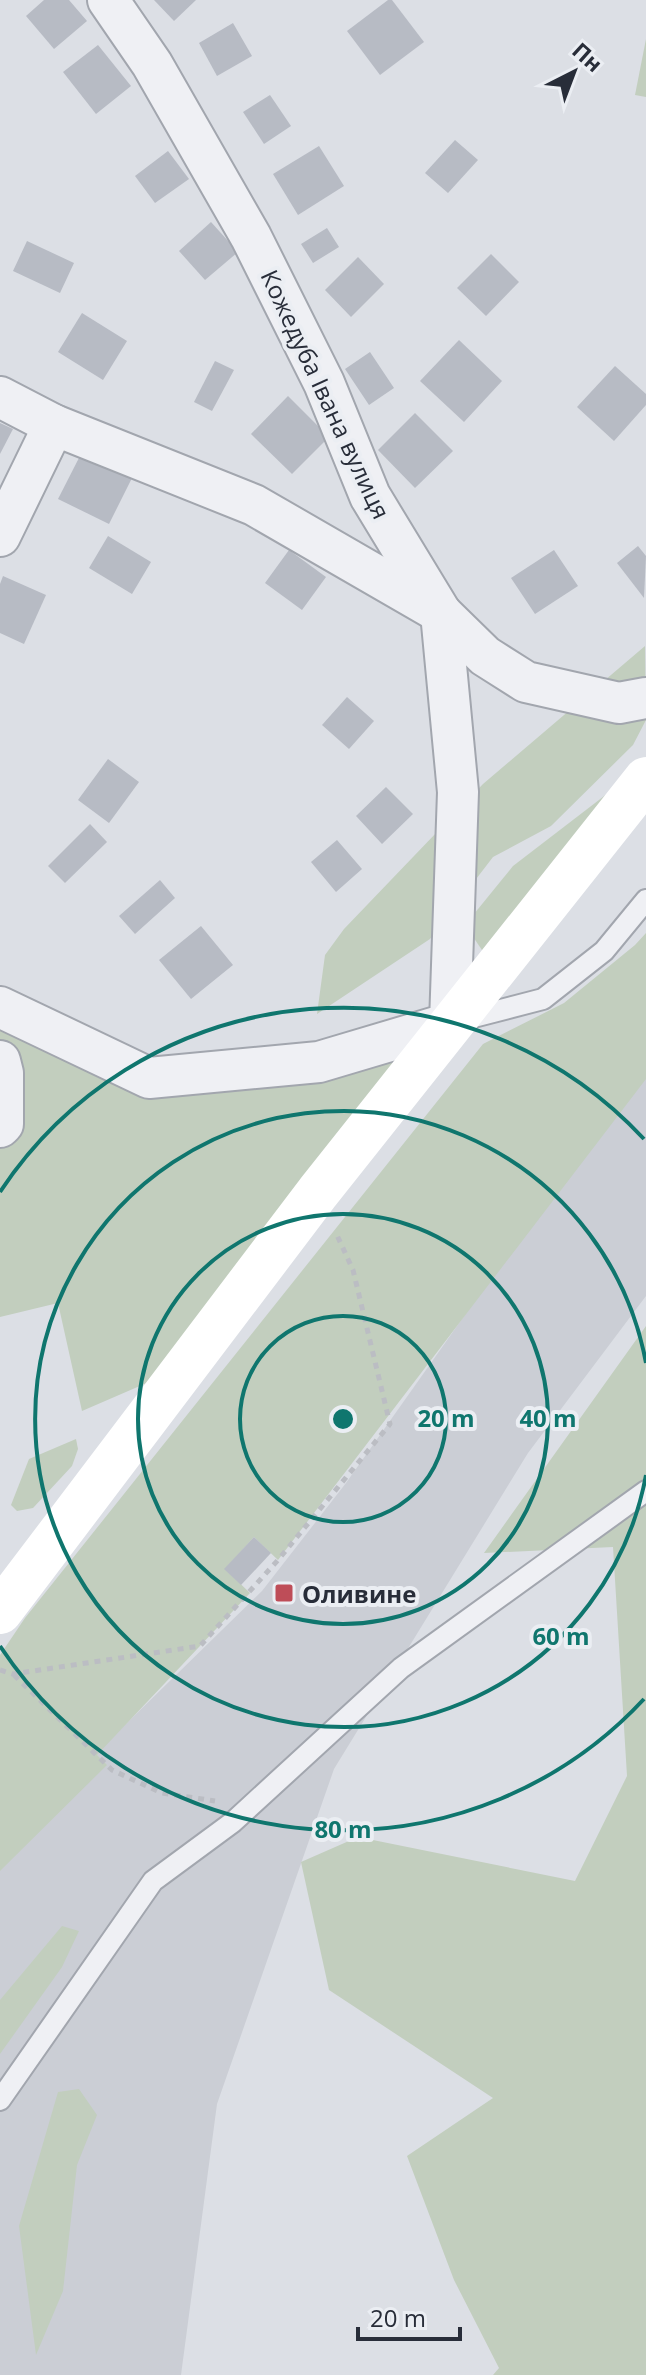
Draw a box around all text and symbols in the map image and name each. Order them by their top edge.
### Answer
north arrow [534,32,614,112]
text: Пн [567,35,610,78]
street label: Кожедуба Івана вулиця [254,264,398,524]
text: 20 m [417,1401,475,1434]
text: 40 m [519,1401,577,1434]
centre of rings [329,1405,357,1433]
place label: Оливине [302,1577,416,1610]
marker: Оливине [273,1582,295,1604]
text: 60 m [532,1619,590,1652]
text: 80 m [314,1812,372,1845]
scale bar [358,2291,460,2341]
text: 20 m [370,2301,426,2334]

